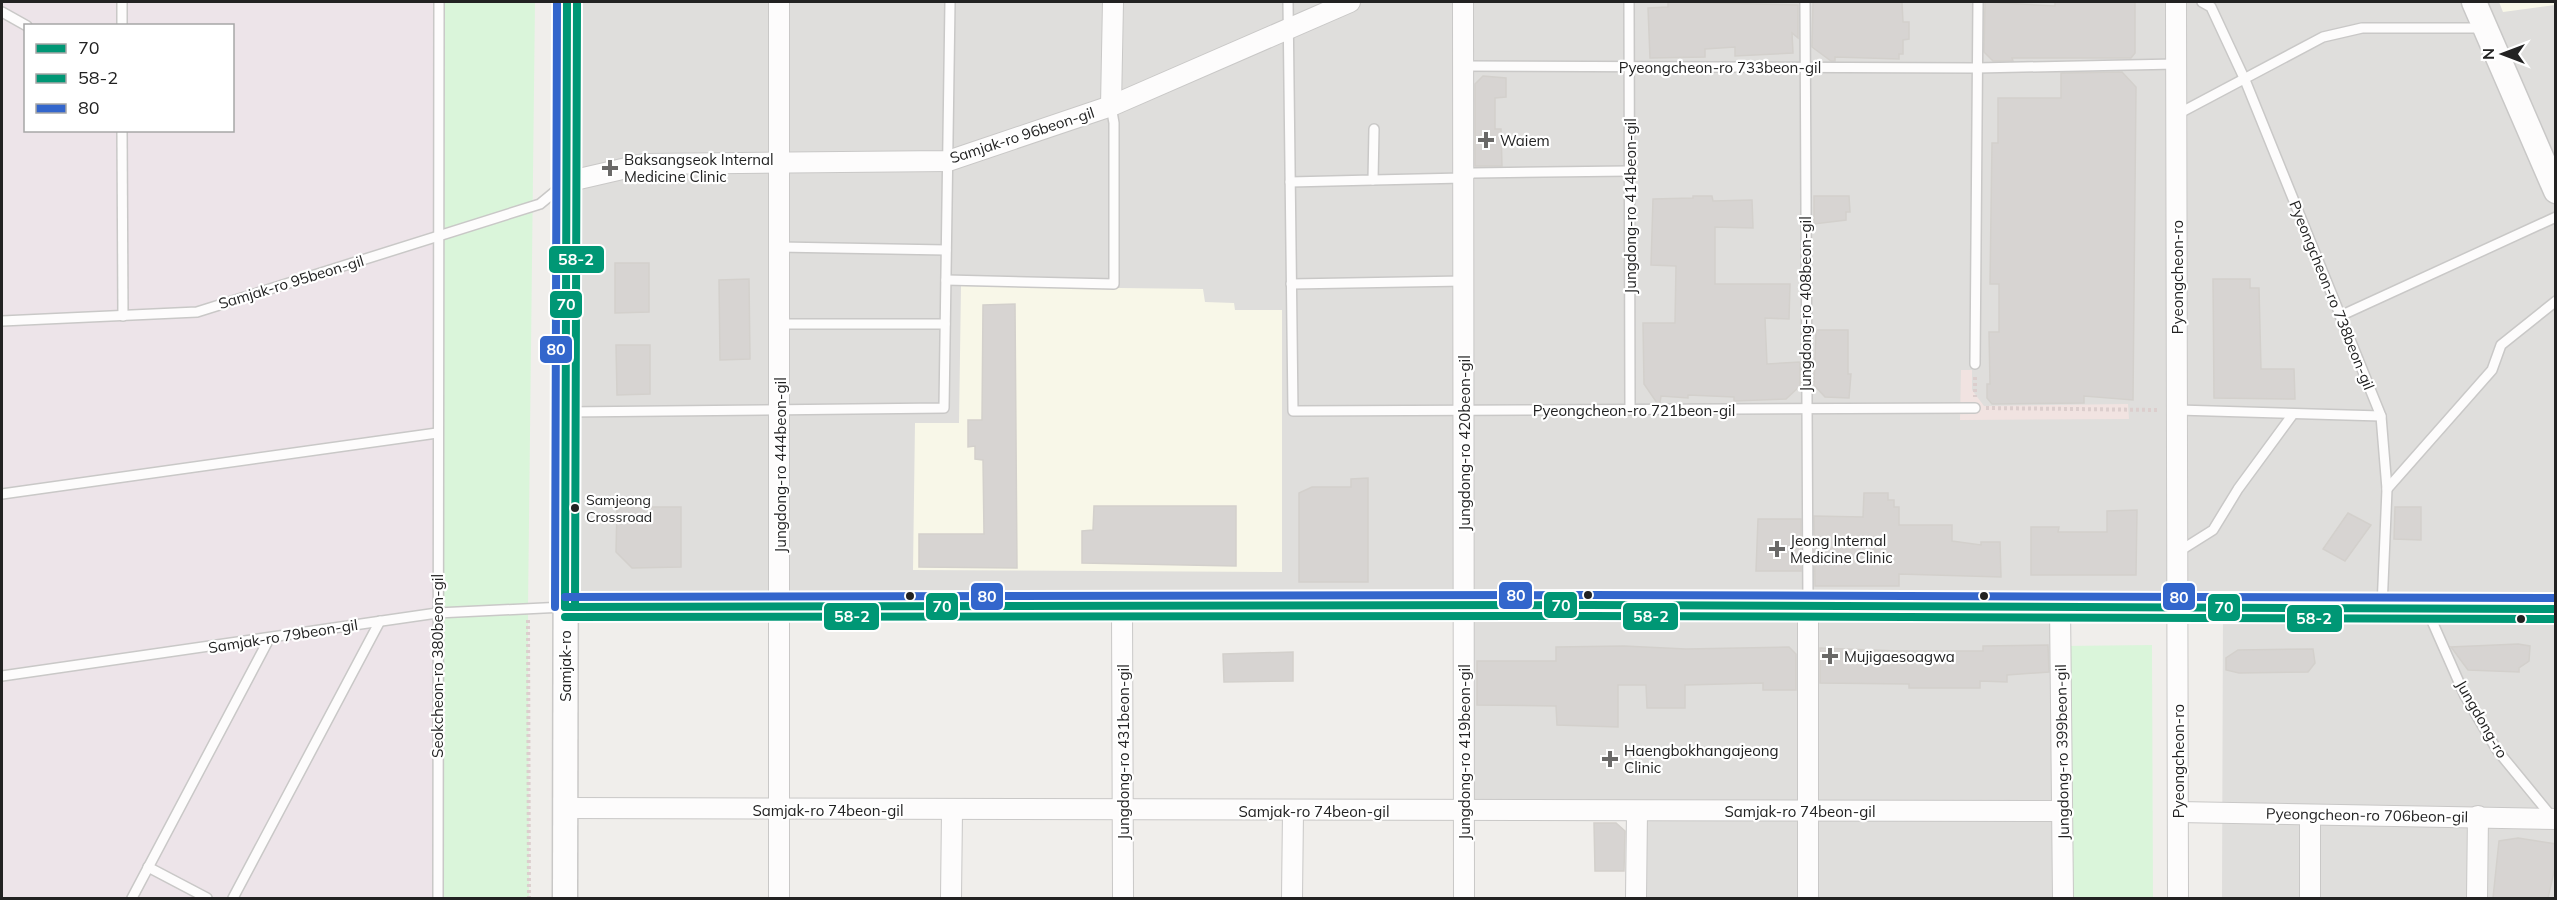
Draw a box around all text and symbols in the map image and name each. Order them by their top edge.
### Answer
legend [24,24,234,132]
north arrow [2473,24,2533,84]
text: 70 [78,36,100,59]
text: N [2478,48,2498,60]
street label: Pyeongcheon-ro 733beon-gil [1619,58,1821,77]
text: 58-2 [78,66,118,89]
text: 80 [78,96,100,119]
street label: Samjak-ro 96beon-gil [947,103,1097,167]
street label: Jungdong-ro 414beon-gil [1621,118,1640,294]
marker: Waiem [1477,131,1495,149]
place label: Waiem [1500,131,1550,150]
place label: Baksangseok Internal Medicine Clinic [624,150,774,186]
marker: Baksangseok Internal Medicine Clinic [601,159,619,177]
street label: Pyeongcheon-ro 738beon-gil [2285,198,2379,392]
street label: Jungdong-ro 408beon-gil [1796,216,1815,392]
street label: Pyeongcheon-ro [2168,220,2187,334]
line badge: 58-2 [548,245,605,274]
text: 58-2 [558,249,594,269]
street label: Samjak-ro 95beon-gil [216,251,366,313]
line badge: 70 [549,290,583,319]
text: 70 [556,294,576,314]
line badge: 80 [539,335,573,364]
text: 80 [546,339,566,359]
street label: Jungdong-ro 420beon-gil [1455,355,1474,531]
street label: Jungdong-ro 444beon-gil [771,377,790,553]
street label: Pyeongcheon-ro 721beon-gil [1533,401,1735,420]
place label: Samjeong Crossroad [586,491,652,526]
marker: Samjeong Crossroad [569,502,581,514]
place label: Jeong Internal Medicine Clinic [1790,531,1893,567]
marker: Jeong Internal Medicine Clinic [1768,540,1786,558]
street label: Seokcheon-ro 380beon-gil [428,574,447,758]
line badge: 80 [1498,581,1533,610]
line badge: 80 [970,582,1004,611]
line badge: 80 [2162,582,2196,611]
text: 80 [1506,585,1526,605]
text: 80 [977,586,997,606]
text: 80 [2169,587,2189,607]
unlabelled marker [1582,589,1594,601]
unlabelled marker [904,590,916,602]
unlabelled marker [1978,590,1990,602]
line badge: 70 [1543,591,1578,619]
line badge: 70 [925,592,959,621]
line badge: 70 [2207,593,2241,622]
text: 70 [1551,595,1571,615]
text: 70 [932,596,952,616]
text: 70 [2214,597,2234,617]
line badge: 58-2 [823,602,880,631]
line badge: 58-2 [1622,602,1679,631]
line badge: 58-2 [2286,604,2343,633]
text: 58-2 [834,606,870,626]
text: 58-2 [1633,606,1669,626]
text: 58-2 [2296,608,2332,628]
unlabelled marker [2515,613,2527,625]
street label: Samjak-ro 79beon-gil [207,615,359,657]
street label: Samjak-ro [556,630,575,702]
marker: Mujigaesoagwa [1821,647,1839,665]
place label: Mujigaesoagwa [1844,647,1955,666]
street label: Jungdong-ro 431beon-gil [1114,664,1133,840]
street label: Jungdong-ro 419beon-gil [1455,664,1474,840]
street label: Jungdong-ro 399beon-gil [2051,664,2073,840]
street label: Jungdong-ro [2452,677,2512,761]
street label: Pyeongcheon-ro [2169,704,2188,818]
place label: Haengbokhangajeong Clinic [1624,741,1779,777]
marker: Haengbokhangajeong Clinic [1601,750,1619,768]
street label: Samjak-ro 74beon-gil [753,801,903,820]
street label: Samjak-ro 74beon-gil [1239,802,1389,821]
street label: Samjak-ro 74beon-gil [1725,802,1875,821]
street label: Pyeongcheon-ro 706beon-gil [2266,804,2468,826]

